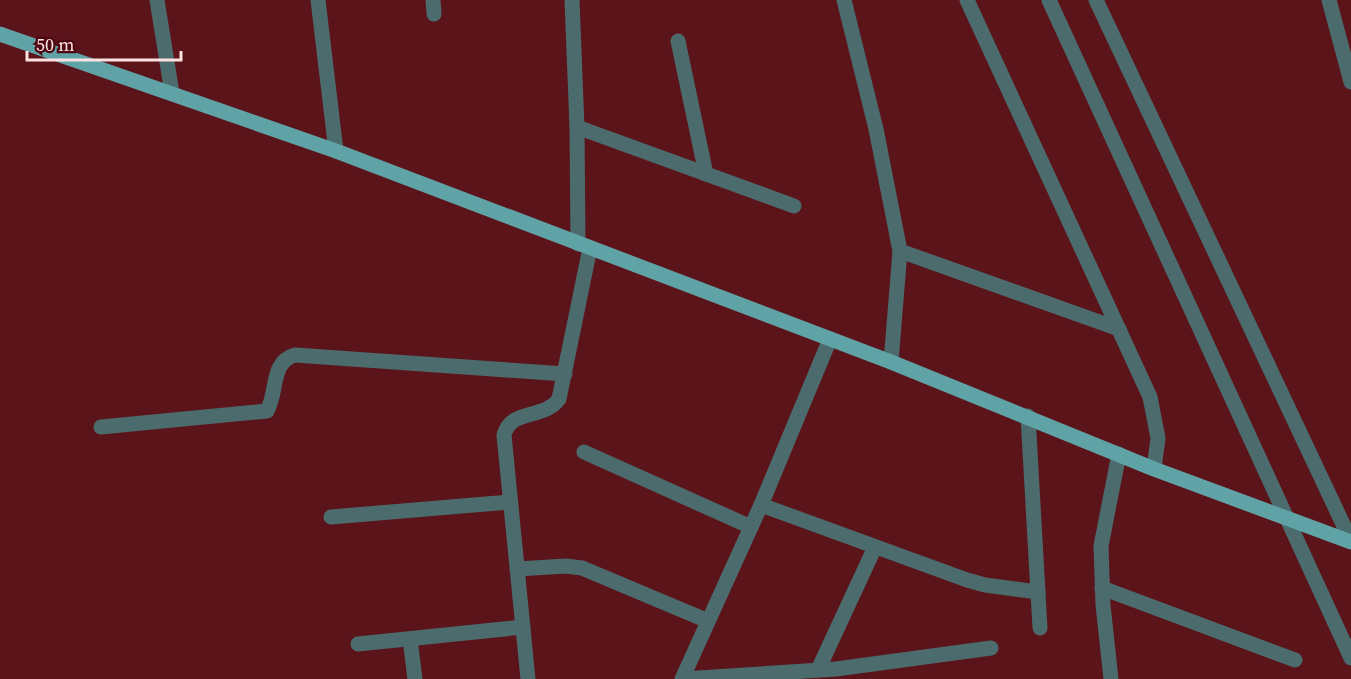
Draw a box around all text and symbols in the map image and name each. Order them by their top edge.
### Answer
scale bar [27,24,182,62]
text: 50 m [36,32,74,57]

